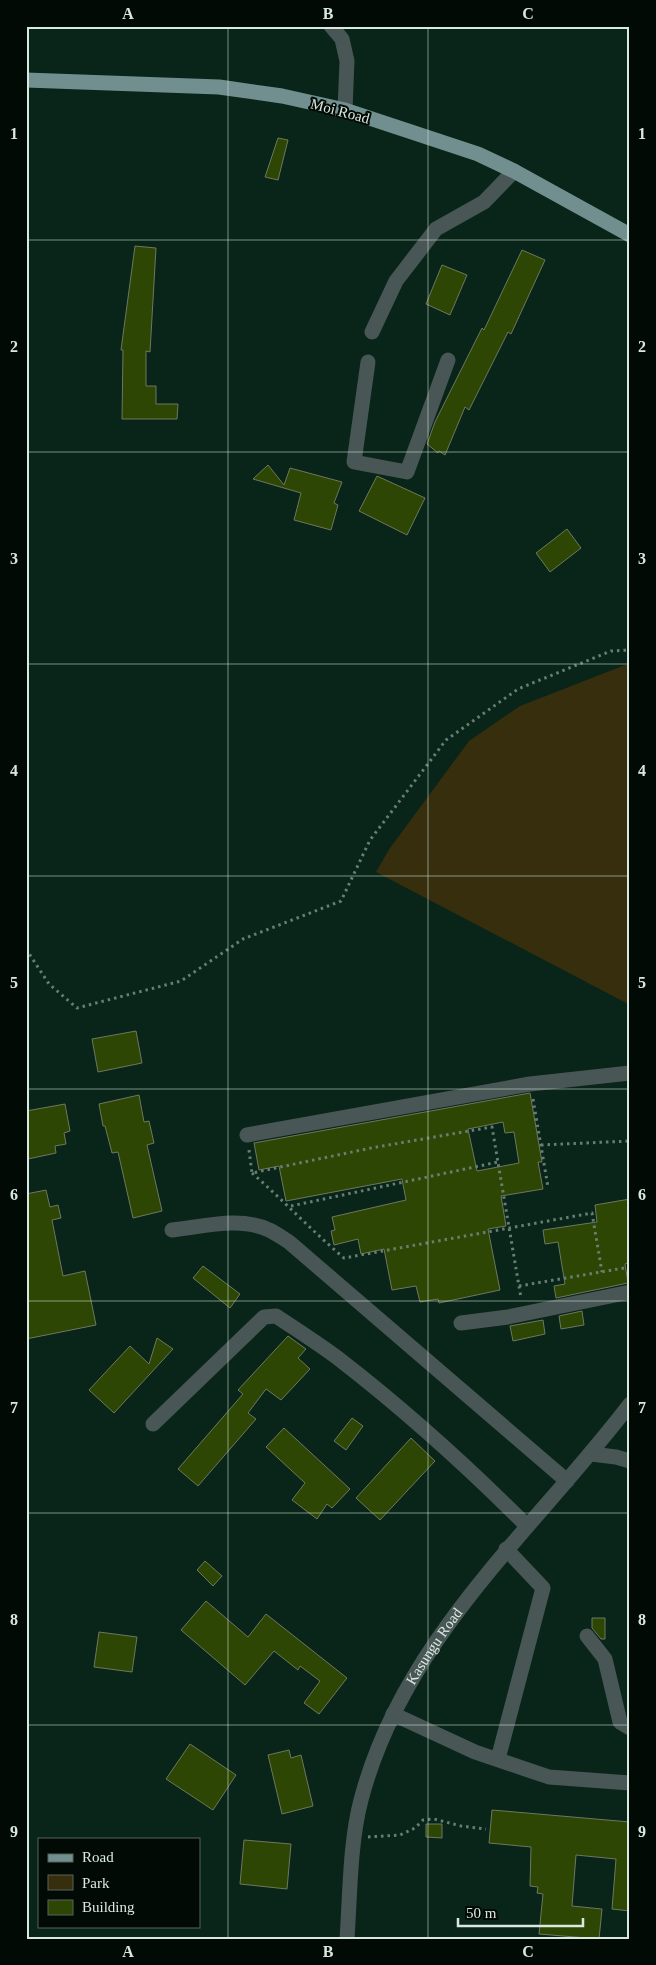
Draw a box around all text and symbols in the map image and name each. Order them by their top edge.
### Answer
text: A [122,5,134,22]
text: B [323,5,334,22]
text: C [522,5,534,22]
street label: Moi Road [309,95,372,127]
text: 1 [10,125,18,142]
text: 1 [638,125,646,142]
text: 2 [10,338,18,355]
text: 2 [638,338,646,355]
text: 3 [10,550,18,567]
text: 3 [638,550,646,567]
text: 4 [10,762,18,779]
text: 4 [638,762,646,779]
text: 5 [10,974,18,991]
text: 5 [638,974,646,991]
text: 6 [10,1186,18,1203]
text: 6 [638,1186,646,1203]
text: 7 [10,1399,18,1416]
text: 7 [638,1399,646,1416]
street label: Kasungu Road [403,1605,466,1688]
text: 8 [10,1611,18,1628]
text: 8 [638,1611,646,1628]
text: 9 [10,1823,18,1840]
text: 9 [638,1823,646,1840]
legend [38,1838,200,1928]
text: Road [82,1849,114,1865]
text: Park [82,1875,110,1891]
scale bar [458,1895,584,1927]
text: Building [82,1899,135,1915]
text: 50 m [466,1905,497,1921]
text: A [122,1943,134,1960]
text: B [323,1943,334,1960]
text: C [522,1943,534,1960]

